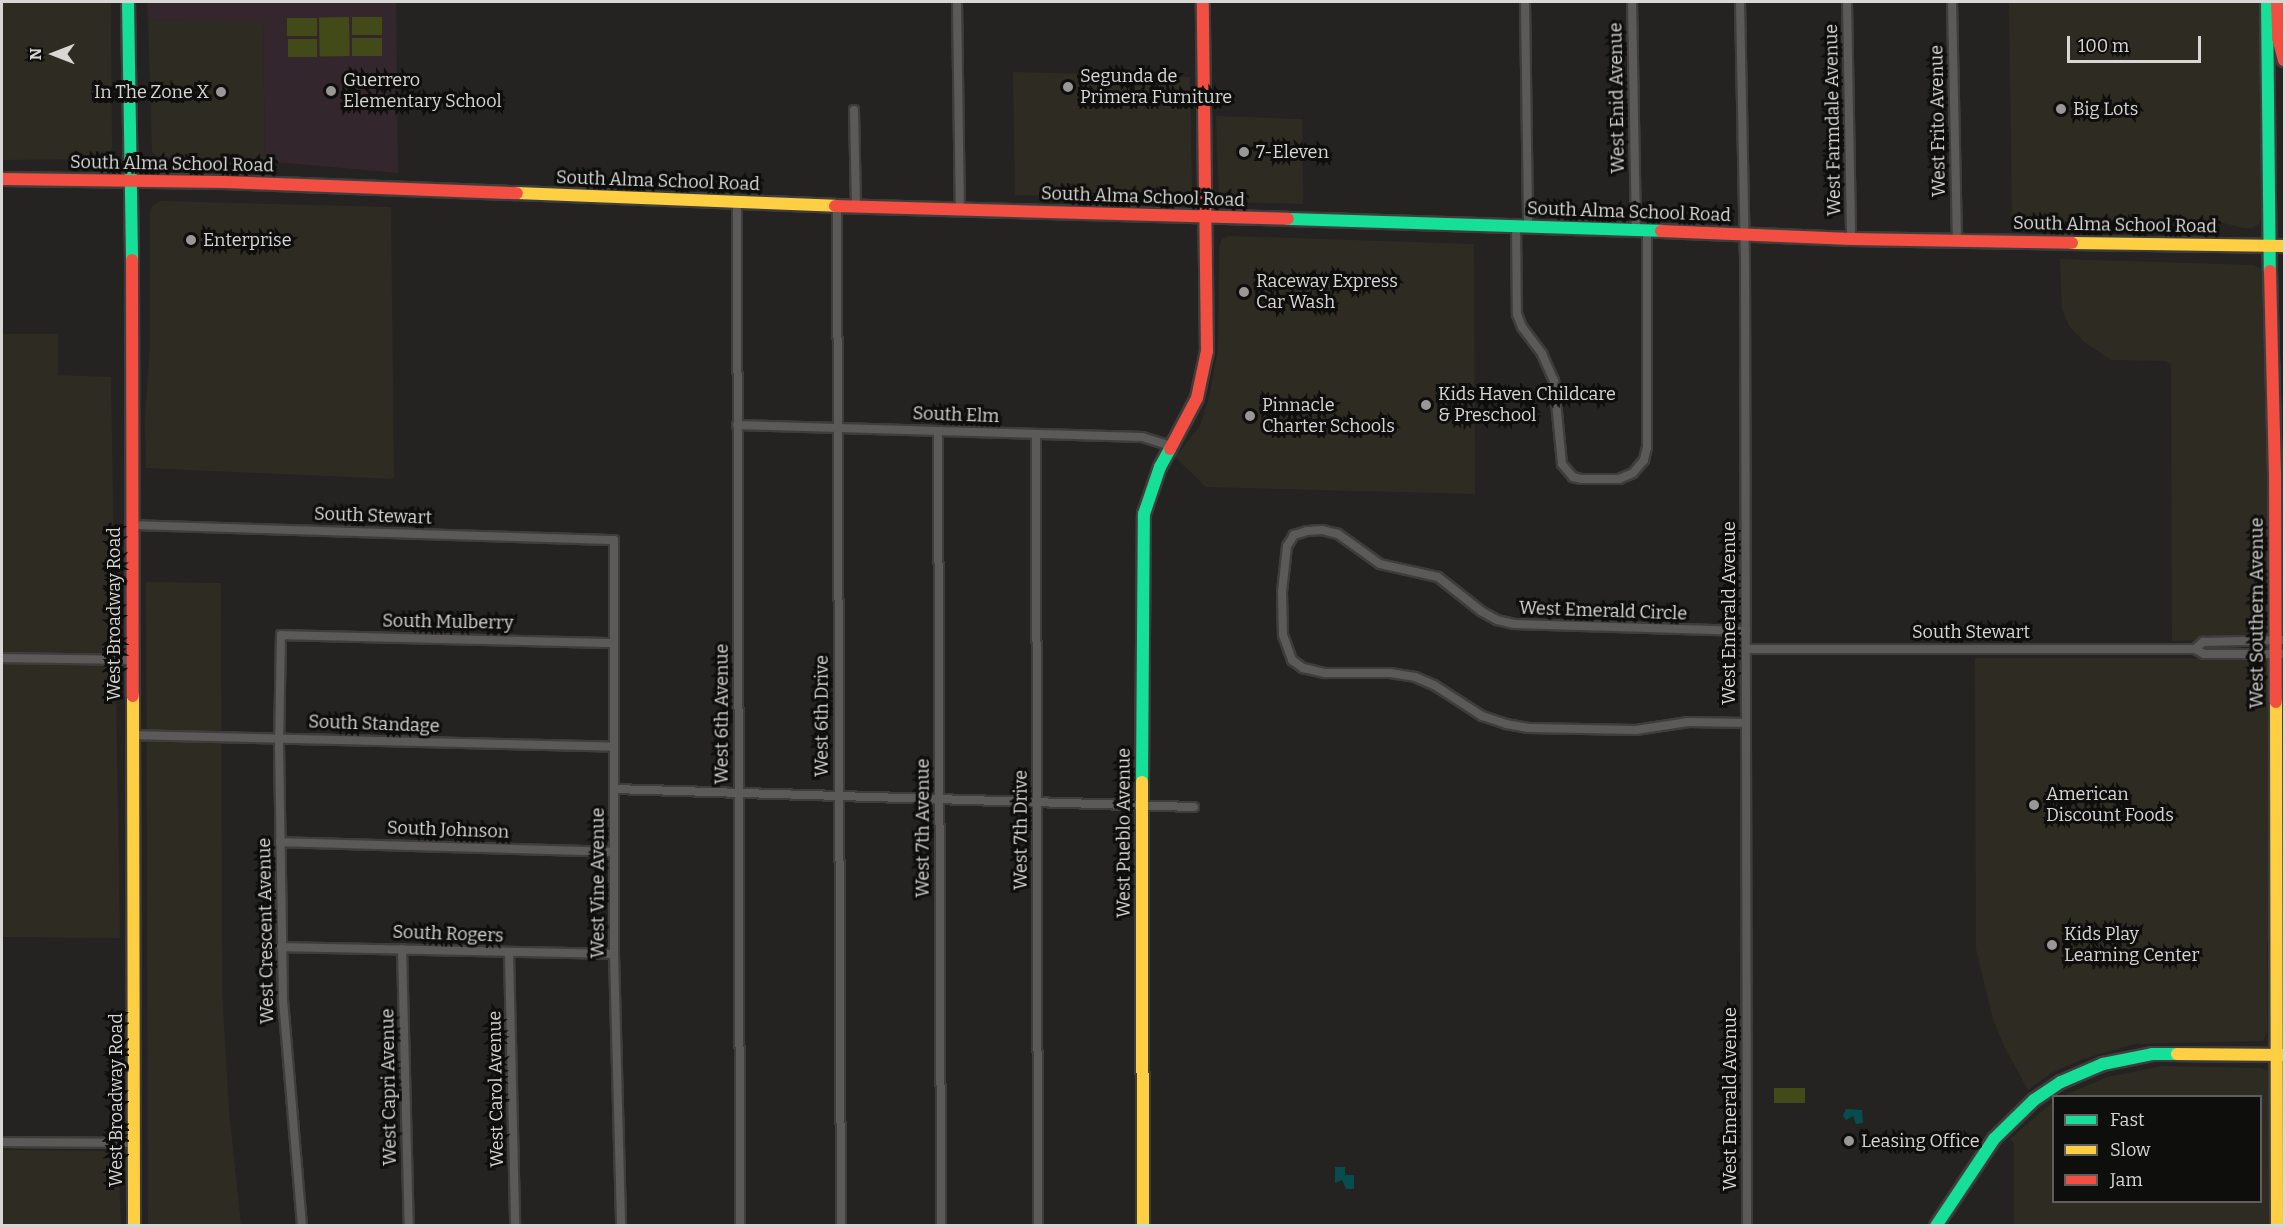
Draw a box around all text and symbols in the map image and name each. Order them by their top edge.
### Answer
street label: West Enid Avenue [1605,22,1629,174]
north arrow [24,24,84,84]
street label: West Farmdale Avenue [1821,24,1845,216]
scale bar [2070,24,2204,62]
text: 100 m [2078,35,2129,57]
street label: West Frito Avenue [1926,45,1950,197]
text: N [26,48,45,60]
place label: Segunda de Primera Furniture [1080,66,1232,109]
place label: Guerrero Elementary School [343,70,502,112]
marker: Segunda de Primera Furniture [1061,80,1075,94]
place label: In The Zone X [94,81,209,103]
marker: Guerrero Elementary School [324,84,338,98]
marker: In The Zone X [214,85,228,99]
place label: Big Lots [2073,98,2138,120]
marker: Big Lots [2054,102,2068,116]
place label: 7-Eleven [1256,141,1329,163]
marker: 7-Eleven [1237,145,1251,159]
street label: South Alma School Road [70,151,274,177]
street label: South Alma School Road [556,167,760,195]
street label: South Alma School Road [1041,183,1245,211]
street label: South Alma School Road [1527,198,1731,226]
street label: South Alma School Road [2013,212,2217,238]
place label: Enterprise [203,229,291,251]
marker: Enterprise [184,233,198,247]
place label: Raceway Express Car Wash [1256,271,1398,314]
marker: Raceway Express Car Wash [1237,285,1251,299]
place label: Kids Haven Childcare & Preschool [1438,384,1616,426]
place label: Pinnacle Charter Schools [1262,395,1395,438]
marker: Kids Haven Childcare & Preschool [1419,398,1433,412]
street label: South Elm [912,403,1000,427]
marker: Pinnacle Charter Schools [1243,409,1257,423]
street label: South Stewart [314,503,432,529]
street label: West Southern Avenue [2246,517,2268,709]
street label: West Emerald Avenue [1718,521,1740,705]
street label: West Broadway Road [103,527,125,701]
street label: West Emerald Circle [1519,597,1687,625]
street label: South Mulberry [382,610,514,634]
street label: South Stewart [1912,621,2030,643]
street label: West 6th Avenue [711,644,733,784]
street label: West 6th Drive [811,655,833,777]
street label: South Standage [308,711,440,737]
street label: West Pueblo Avenue [1113,748,1135,918]
street label: West 7th Avenue [912,758,934,898]
street label: West 7th Drive [1010,770,1032,890]
place label: American Discount Foods [2046,784,2174,826]
marker: American Discount Foods [2027,798,2041,812]
street label: West Vine Avenue [587,808,609,958]
street label: South Johnson [387,817,509,843]
street label: West Crescent Avenue [254,838,278,1024]
street label: South Rogers [392,921,504,947]
place label: Kids Play Learning Center [2064,924,2199,966]
marker: Kids Play Learning Center [2045,938,2059,952]
street label: West Emerald Avenue [1719,1007,1741,1191]
street label: West Capri Avenue [377,1008,401,1166]
street label: West Carol Avenue [484,1010,508,1168]
street label: West Broadway Road [105,1013,127,1187]
legend [2052,1095,2262,1203]
text: Fast [2110,1109,2145,1131]
place label: Leasing Office [1861,1130,1980,1152]
marker: Leasing Office [1842,1134,1856,1148]
text: Slow [2110,1139,2150,1161]
text: Jam [2110,1169,2143,1191]

